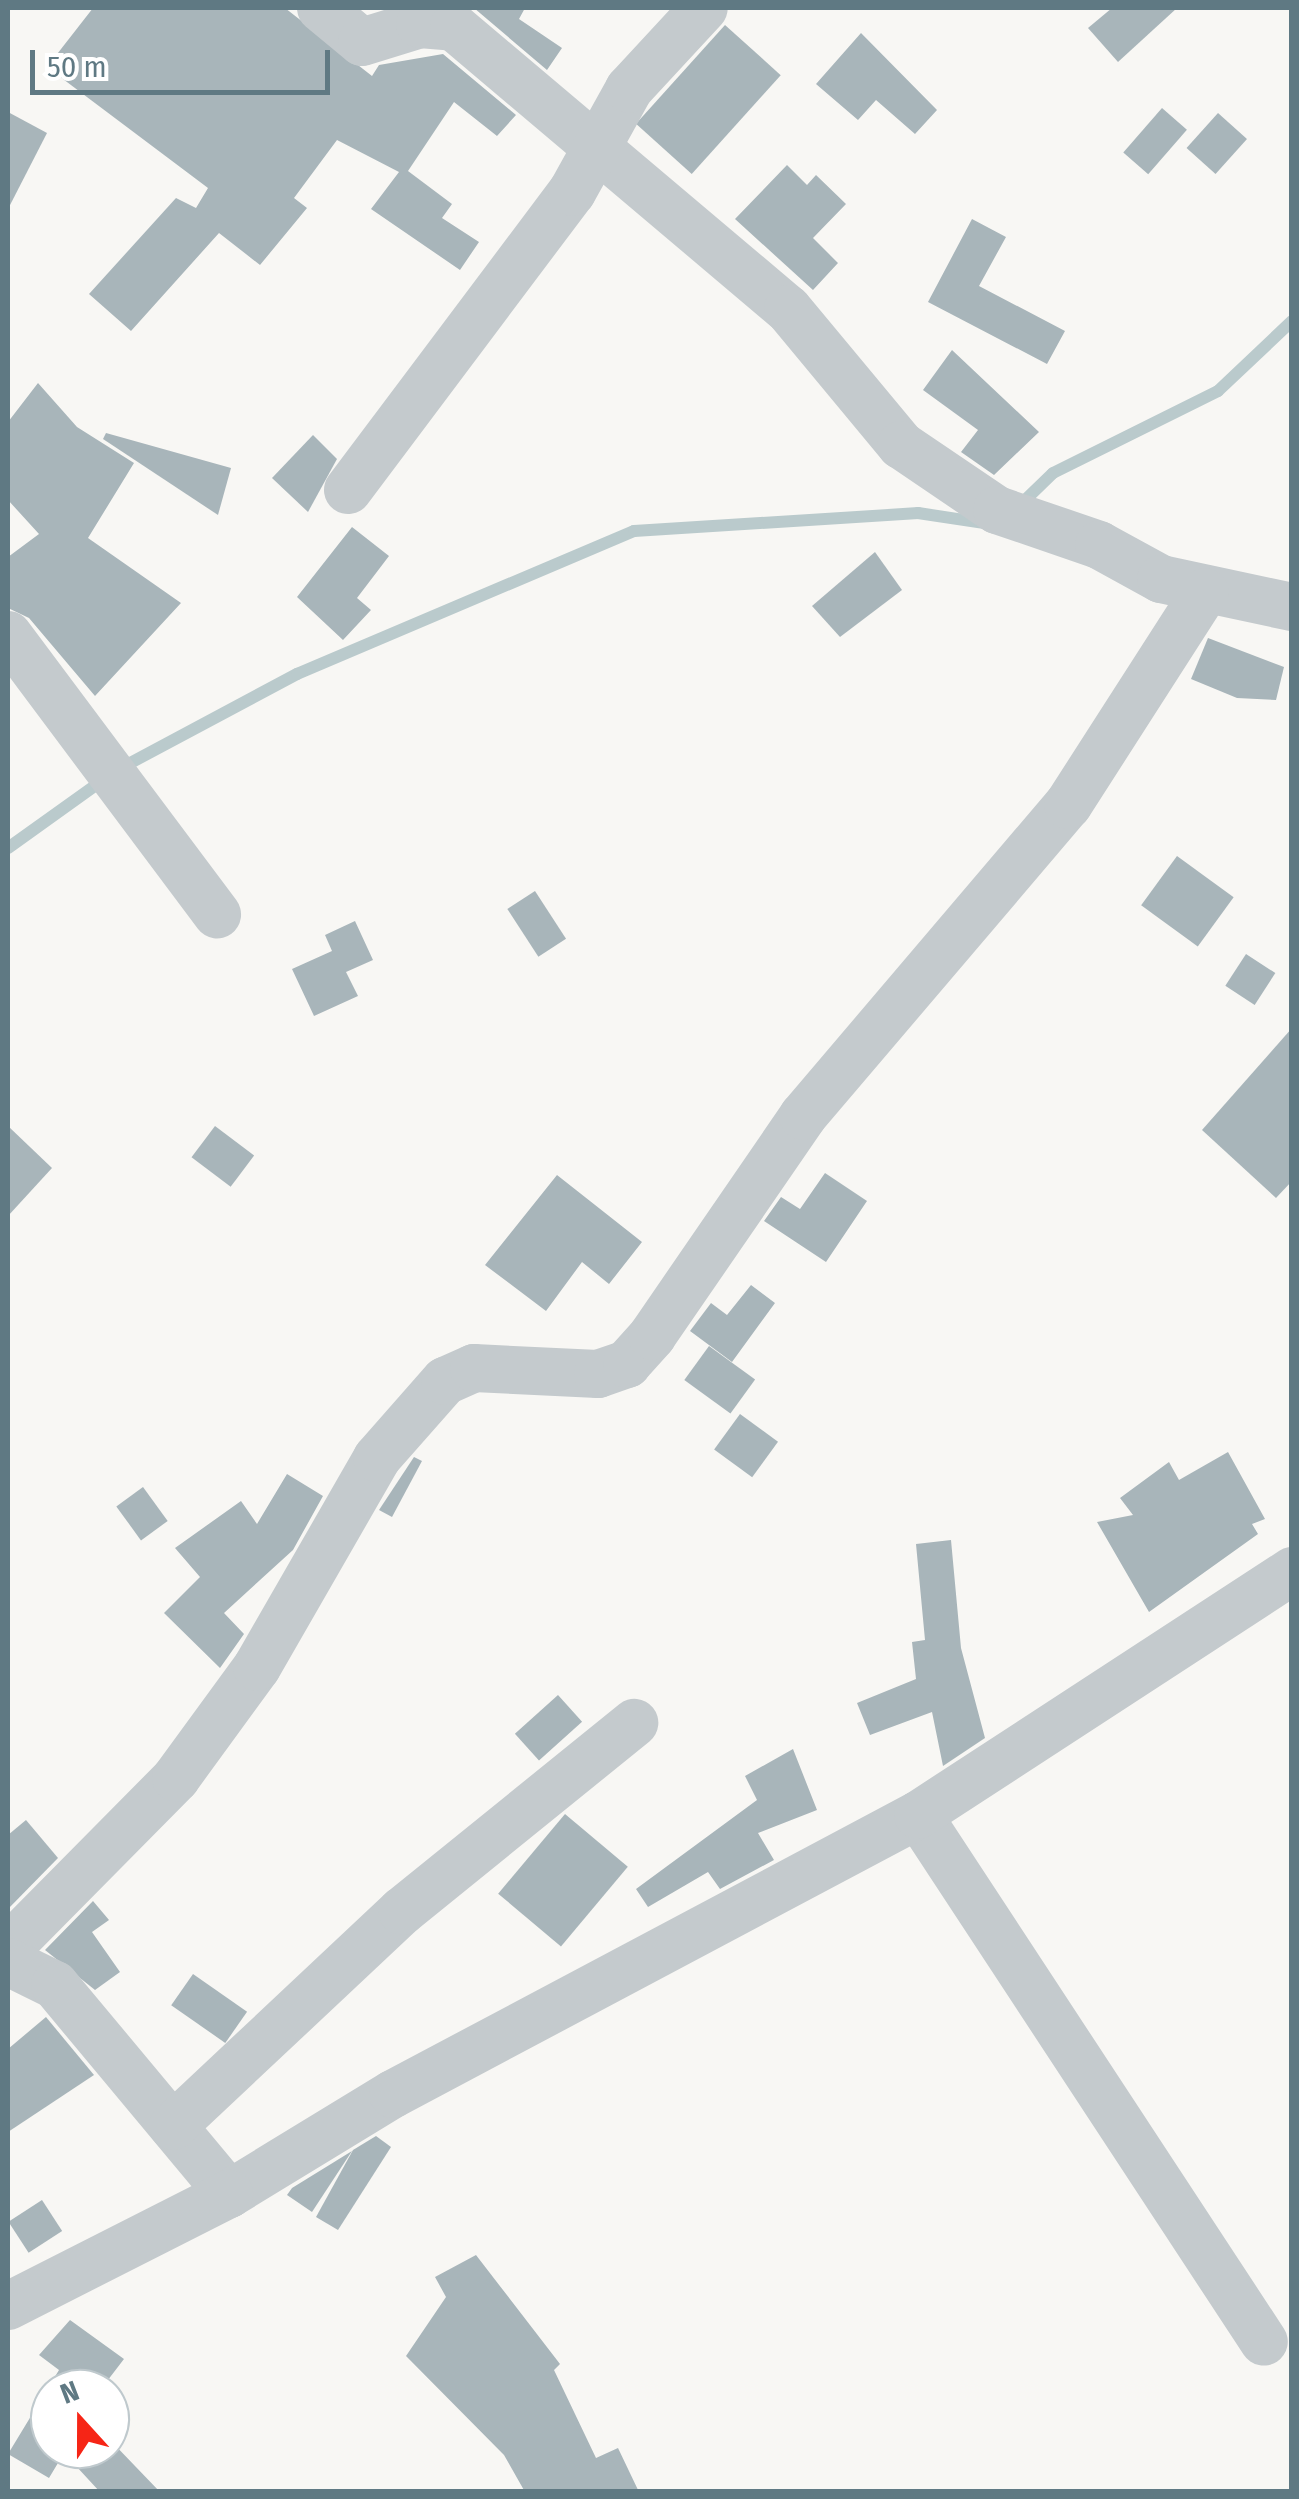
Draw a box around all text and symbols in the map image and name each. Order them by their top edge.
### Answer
scale bar [35,30,335,92]
text: 50 m [47,49,107,85]
north arrow [30,2369,130,2469]
text: N [56,2374,84,2411]

